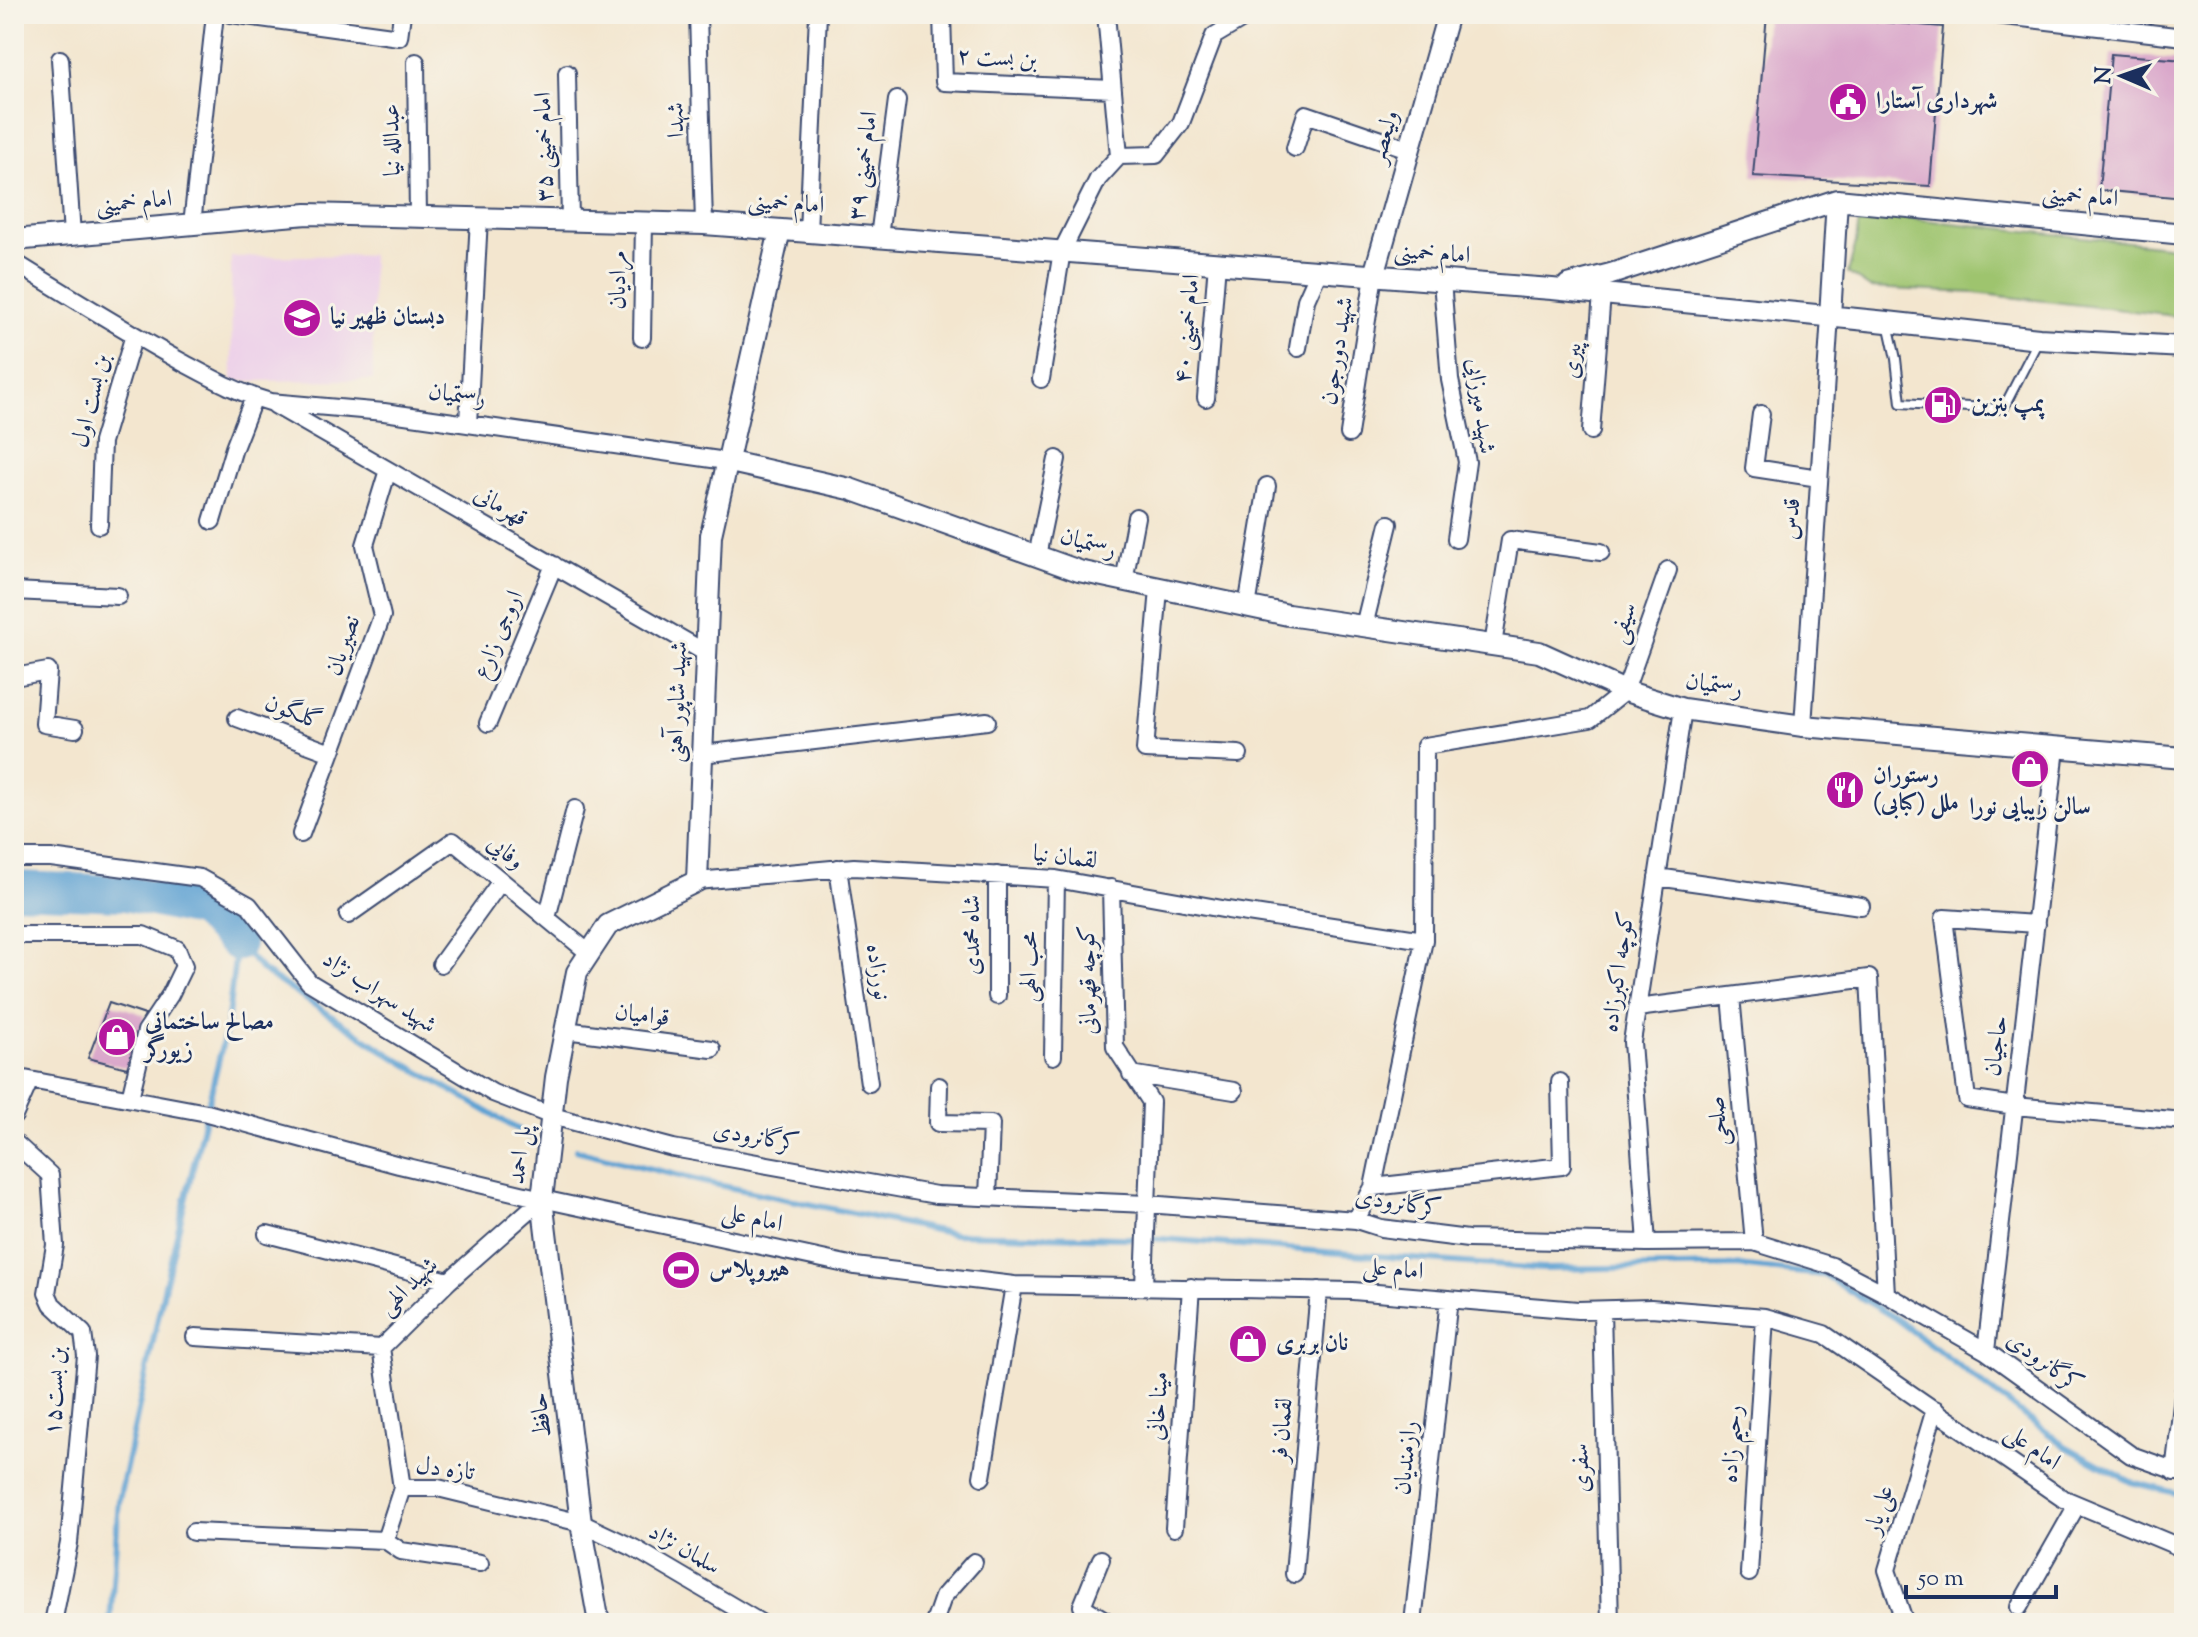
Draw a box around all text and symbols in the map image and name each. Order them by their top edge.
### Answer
north arrow [2082,36,2162,116]
street label: بن بست ۲ [956,40,1039,78]
text: N [2089,66,2121,85]
public building icon: شهرداری آستارا [1827,81,1869,123]
place label: شهرداری آستارا [1876,85,1998,119]
street label: امام خمینی ۳۵ [527,92,565,202]
street label: شهدا [659,102,695,138]
street label: عبدالله نیا [375,103,411,177]
street label: ولیعصر [1360,106,1409,171]
street label: امام خمینی ۳۹ [840,109,890,223]
street label: امام خمینی [2040,177,2120,219]
street label: امام خمینی [94,183,174,225]
street label: امام خمینی [746,184,826,226]
street label: امام خمینی [1392,234,1472,276]
street label: مرادیان [601,250,637,310]
street label: امام خمینی ۴۰ [1166,273,1212,385]
street label: شهید دورجون [1313,294,1363,408]
school or university icon: دبستان ظهیر نیا [281,297,323,339]
place label: دبستان ظهیر نیا [330,301,445,335]
street label: پیری [1554,340,1592,380]
street label: بن بست اول [64,350,120,452]
street label: شهید میرزایی [1456,356,1504,456]
street label: رستمیان [426,375,488,417]
fuel station icon: پمپ بنزین [1922,384,1964,426]
place label: پمپ بنزین [1971,388,2045,422]
street label: قهرمانی [467,478,533,536]
street label: قدس [1774,497,1810,541]
street label: رستمیان [1056,520,1120,568]
street label: اروجی زارع [465,586,534,685]
street label: سیفی [1601,598,1647,648]
street label: نصیریان [318,611,370,681]
street label: شهید شاپور آهنی [659,641,697,763]
street label: رستمیان [1683,665,1745,707]
street label: گلگون [259,687,327,739]
shop icon: سالن زیبایی نورا [2009,748,2051,790]
place label: رستوران ملل (کبابی) [1873,759,1959,821]
restaurant icon: رستوران ملل (کبابی) [1824,769,1866,811]
place label: سالن زیبایی نورا [1969,791,2091,825]
street label: وفایی [479,827,531,879]
street label: لقمان نیا [1031,837,1099,879]
street label: شاه محمدی [956,895,990,975]
street label: کوچه اکبرزاده [1594,909,1644,1035]
street label: کوچه قهرمانی [1071,925,1107,1035]
street label: محب الهی [1012,931,1048,1003]
street label: نورزاده [856,941,898,1003]
street label: شهید سهراب نژاد [315,943,443,1043]
street label: قوامیان [613,996,671,1036]
place label: مصالح ساختمانی زیورگر [142,1006,274,1068]
street label: حاجیان [1976,1014,2018,1078]
shop icon: مصالح ساختمانی زیورگر [96,1016,138,1058]
street label: صلحی [1700,1095,1738,1147]
street label: کرگانرودی [710,1114,802,1162]
street label: پل احمد [501,1122,542,1186]
street label: کرگانرودی [1352,1180,1444,1228]
street label: امام علی [718,1196,786,1244]
sports icon: هیروپلاس [660,1249,702,1291]
street label: شهید الهی [371,1250,447,1324]
street label: امام علی [1361,1250,1425,1292]
place label: هیروپلاس [709,1253,790,1287]
shop icon: نان بربری [1227,1323,1269,1365]
street label: کرگانرودی [1999,1324,2089,1402]
place label: نان بربری [1276,1327,1348,1361]
street label: بن بست۱۵ [37,1345,75,1437]
street label: مینا خانی [1140,1370,1178,1442]
street label: حافظ [522,1391,562,1439]
street label: لقمان فر [1263,1397,1303,1466]
street label: رحیم زاده [1713,1404,1758,1485]
street label: امام علی [1996,1416,2067,1481]
street label: رازمندیان [1386,1419,1428,1497]
street label: سفری [1564,1443,1600,1493]
street label: تازه دل [414,1450,477,1491]
street label: علی یار [1856,1481,1904,1541]
street label: سلمان نژاد [642,1516,726,1584]
scale bar [1906,1549,2056,1599]
text: 50 m [1916,1562,1964,1596]

